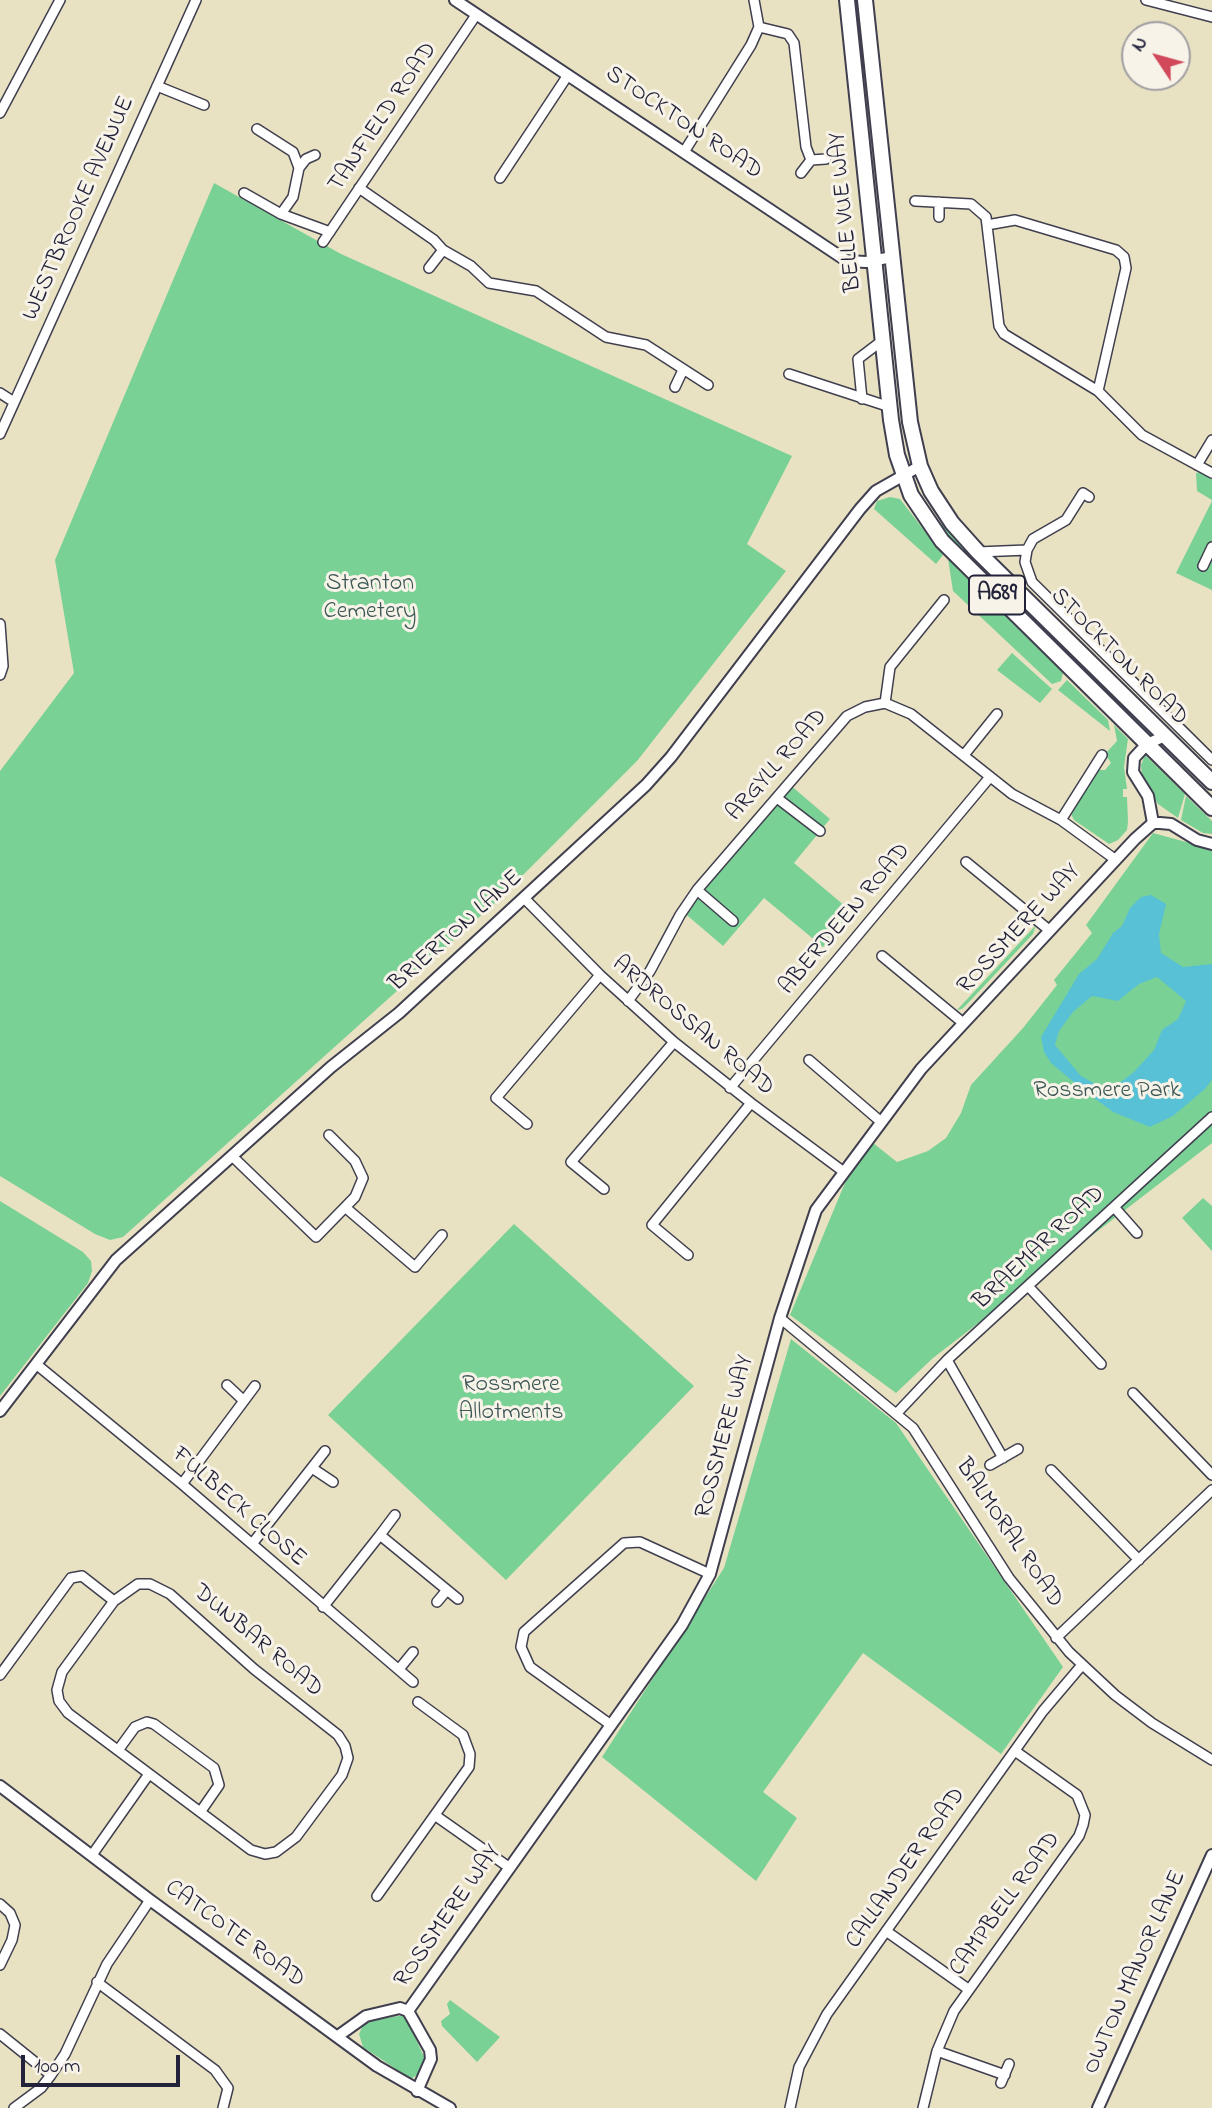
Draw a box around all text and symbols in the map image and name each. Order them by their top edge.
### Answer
north arrow [1121,21,1191,91]
text: N [1126,31,1155,58]
street label: TANFIELD ROAD [323,38,445,198]
street label: STOCKTON ROAD [599,61,767,187]
street label: WESTBROOKE AVENUE [18,93,142,325]
street label: BELLE VUE WAY [824,131,870,293]
park label: Stranton Cemetery [324,571,416,627]
road number: A689 [969,576,1025,614]
street label: STOCKTON ROAD [1043,583,1193,733]
street label: ARGYLL ROAD [721,704,835,828]
street label: ABERDEEN ROAD [774,838,918,1002]
street label: ROSSMERE WAY [952,859,1088,1001]
street label: BRIERTON LANE [385,865,529,999]
street label: ARDROSSAN ROAD [605,951,779,1103]
park label: Rossmere Park [1033,1078,1181,1106]
street label: BRAEMAR ROAD [968,1181,1112,1317]
street label: ROSSMERE WAY [690,1352,762,1522]
park label: Rossmere Allotments [459,1372,563,1428]
street label: FULBECK CLOSE [165,1442,311,1574]
street label: BALMORAL ROAD [948,1454,1068,1614]
street label: DUNBAR ROAD [186,1579,328,1705]
street label: CALLANDER ROAD [841,1783,973,1955]
street label: CAMPBELL ROAD [944,1827,1068,1983]
street label: ROSSMERE WAY [389,1840,509,1994]
street label: OWTON MANOR LANE [1078,1867,1194,2079]
street label: CATCOTE ROAD [158,1875,310,1995]
scale bar [24,2042,184,2086]
text: 100 m [34,2052,80,2082]

